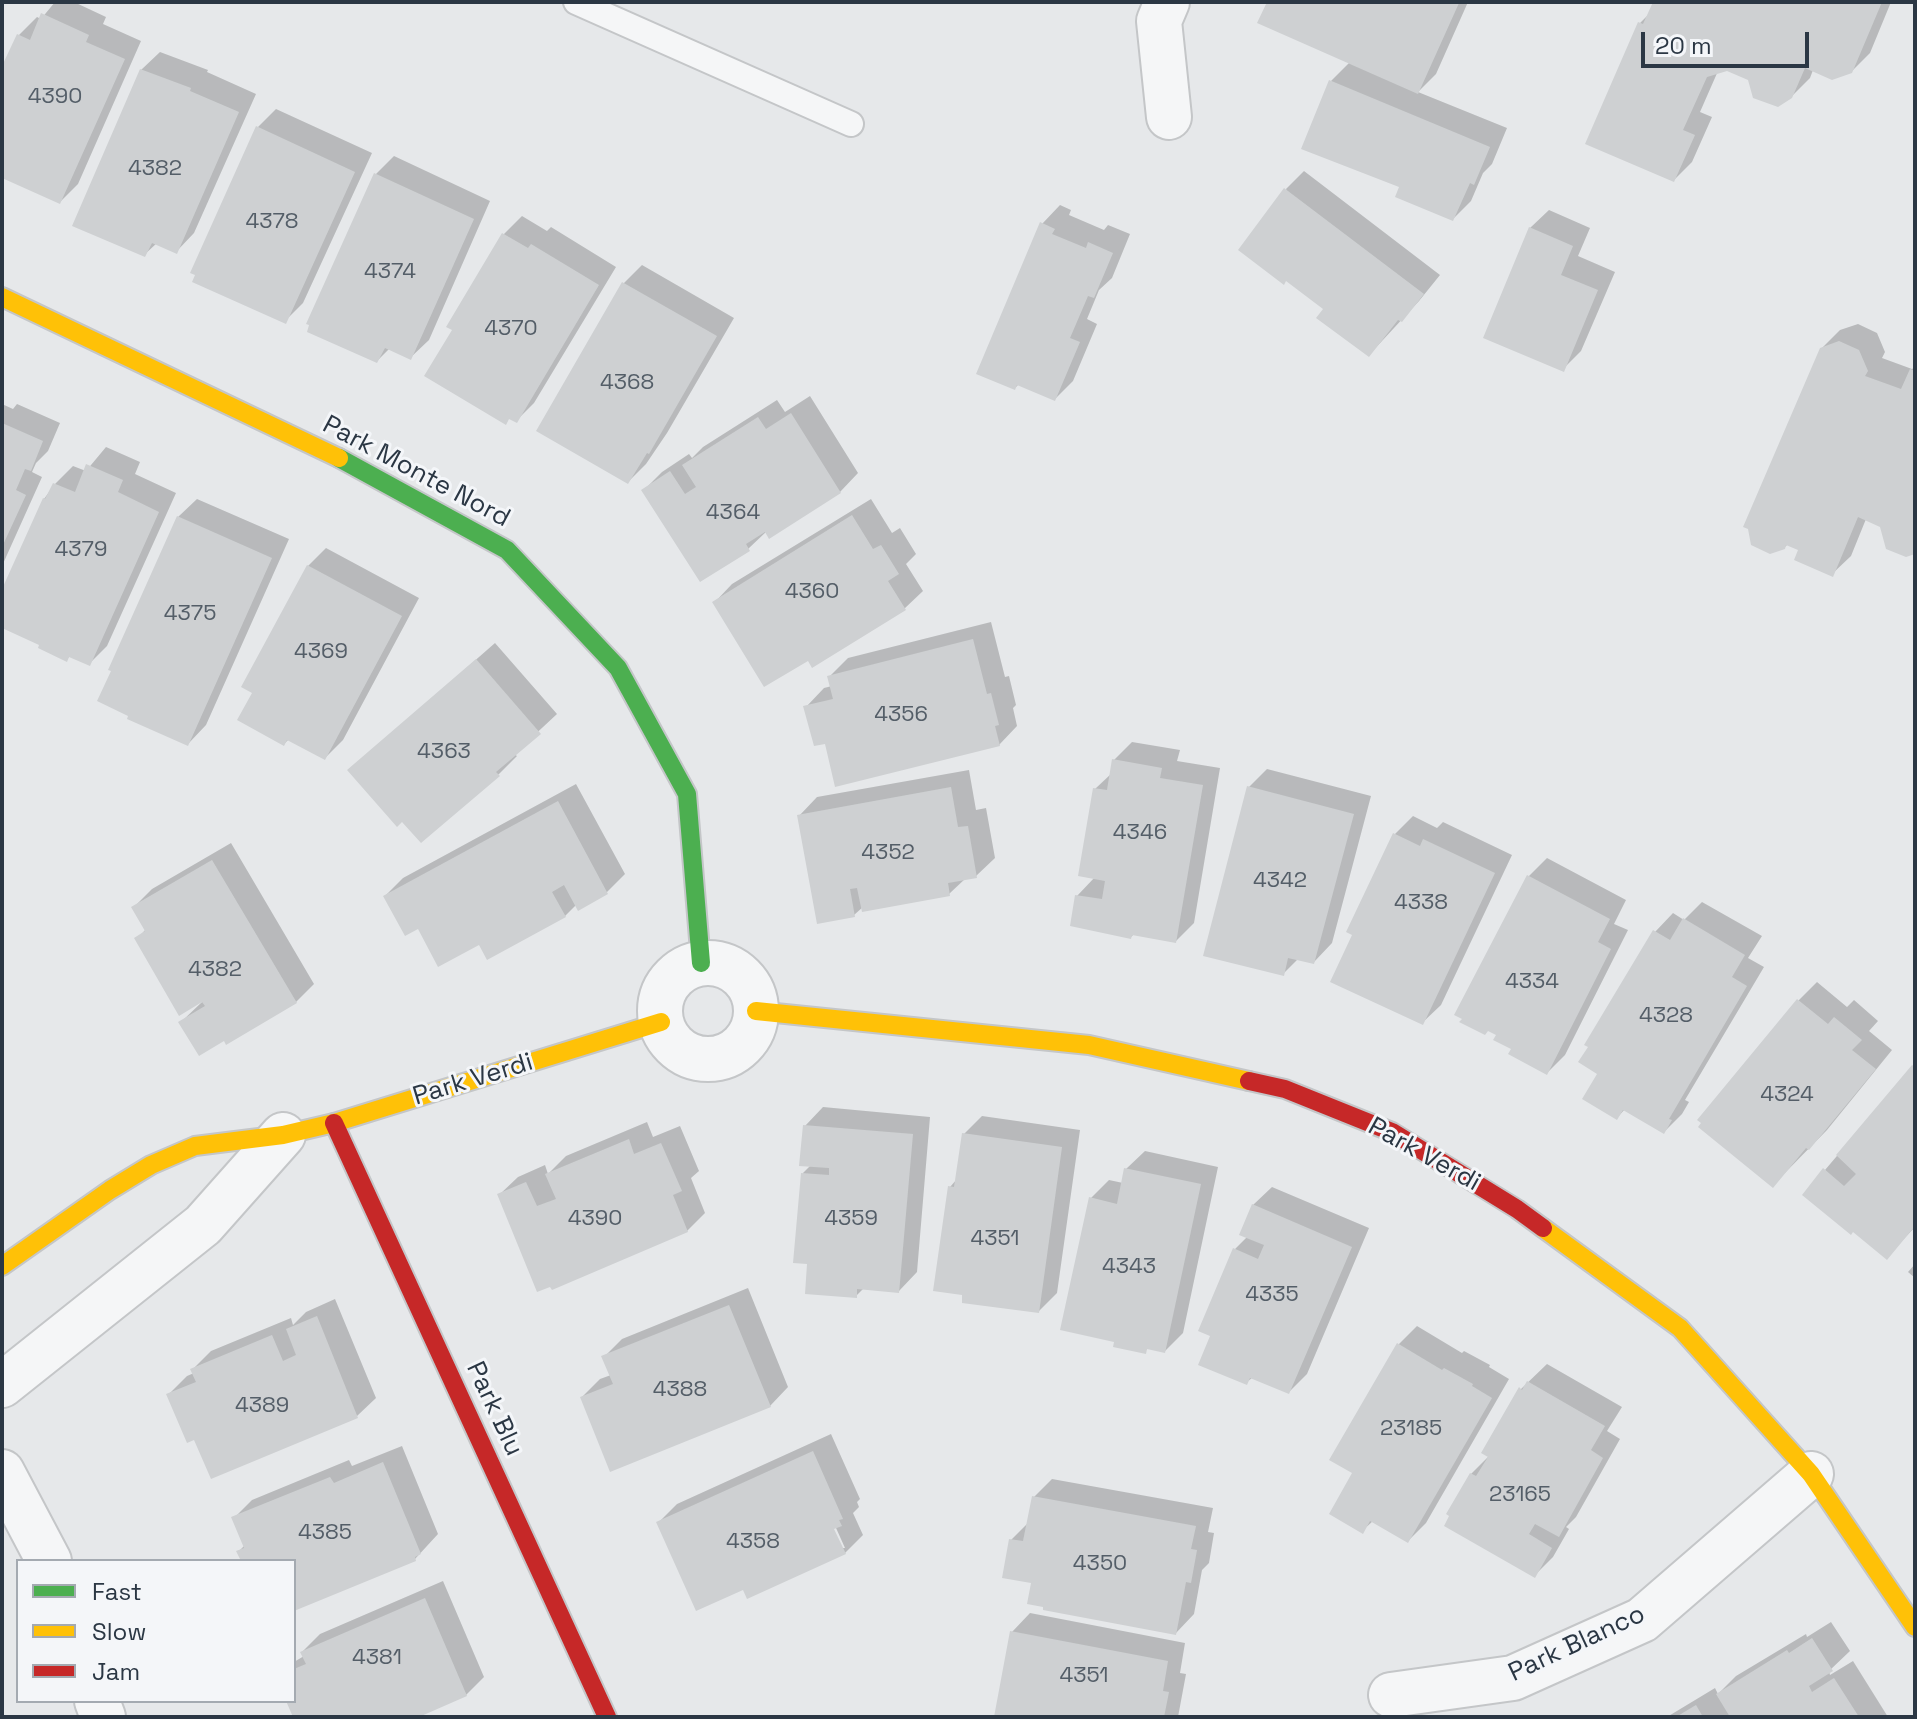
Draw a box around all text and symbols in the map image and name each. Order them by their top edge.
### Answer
scale bar [1645,16,1813,66]
text: 20 m [1655,30,1712,61]
house number: 4390 [28,84,82,110]
house number: 4382 [128,156,182,182]
house number: 4378 [245,209,299,235]
house number: 4374 [364,259,416,285]
house number: 4370 [484,316,538,342]
house number: 4368 [600,370,654,396]
street label: Park Monte Nord [317,409,515,535]
house number: 4364 [706,500,760,526]
house number: 4379 [55,537,107,563]
house number: 4360 [785,579,839,605]
house number: 4375 [164,601,216,627]
house number: 4369 [294,639,348,665]
house number: 4356 [874,702,928,728]
house number: 4363 [417,739,471,765]
house number: 4346 [1113,820,1167,846]
house number: 4352 [861,840,915,866]
house number: 4342 [1253,868,1307,894]
house number: 4338 [1394,890,1448,916]
house number: 4382 [188,957,242,983]
house number: 4334 [1505,969,1559,995]
house number: 4328 [1639,1003,1693,1029]
street label: Park Verdi [409,1047,537,1113]
house number: 4324 [1760,1082,1814,1108]
street label: Park Verdi [1362,1111,1486,1199]
house number: 4390 [568,1206,622,1232]
house number: 4359 [824,1206,878,1232]
house number: 4351 [970,1226,1020,1252]
house number: 4343 [1102,1254,1156,1280]
house number: 4335 [1245,1282,1299,1308]
street label: Park Blu [459,1357,529,1461]
house number: 4388 [653,1377,707,1403]
house number: 4389 [235,1393,289,1419]
house number: 23185 [1380,1416,1442,1442]
house number: 23165 [1489,1482,1551,1508]
house number: 4385 [298,1520,352,1546]
house number: 4358 [726,1529,780,1555]
house number: 4350 [1073,1551,1127,1577]
legend [16,1559,296,1703]
text: Fast [92,1576,142,1607]
street label: Park Blanco [1504,1599,1650,1689]
text: Slow [92,1616,146,1647]
house number: 4381 [352,1645,402,1671]
text: Jam [92,1656,140,1687]
house number: 4351 [1059,1663,1109,1689]

